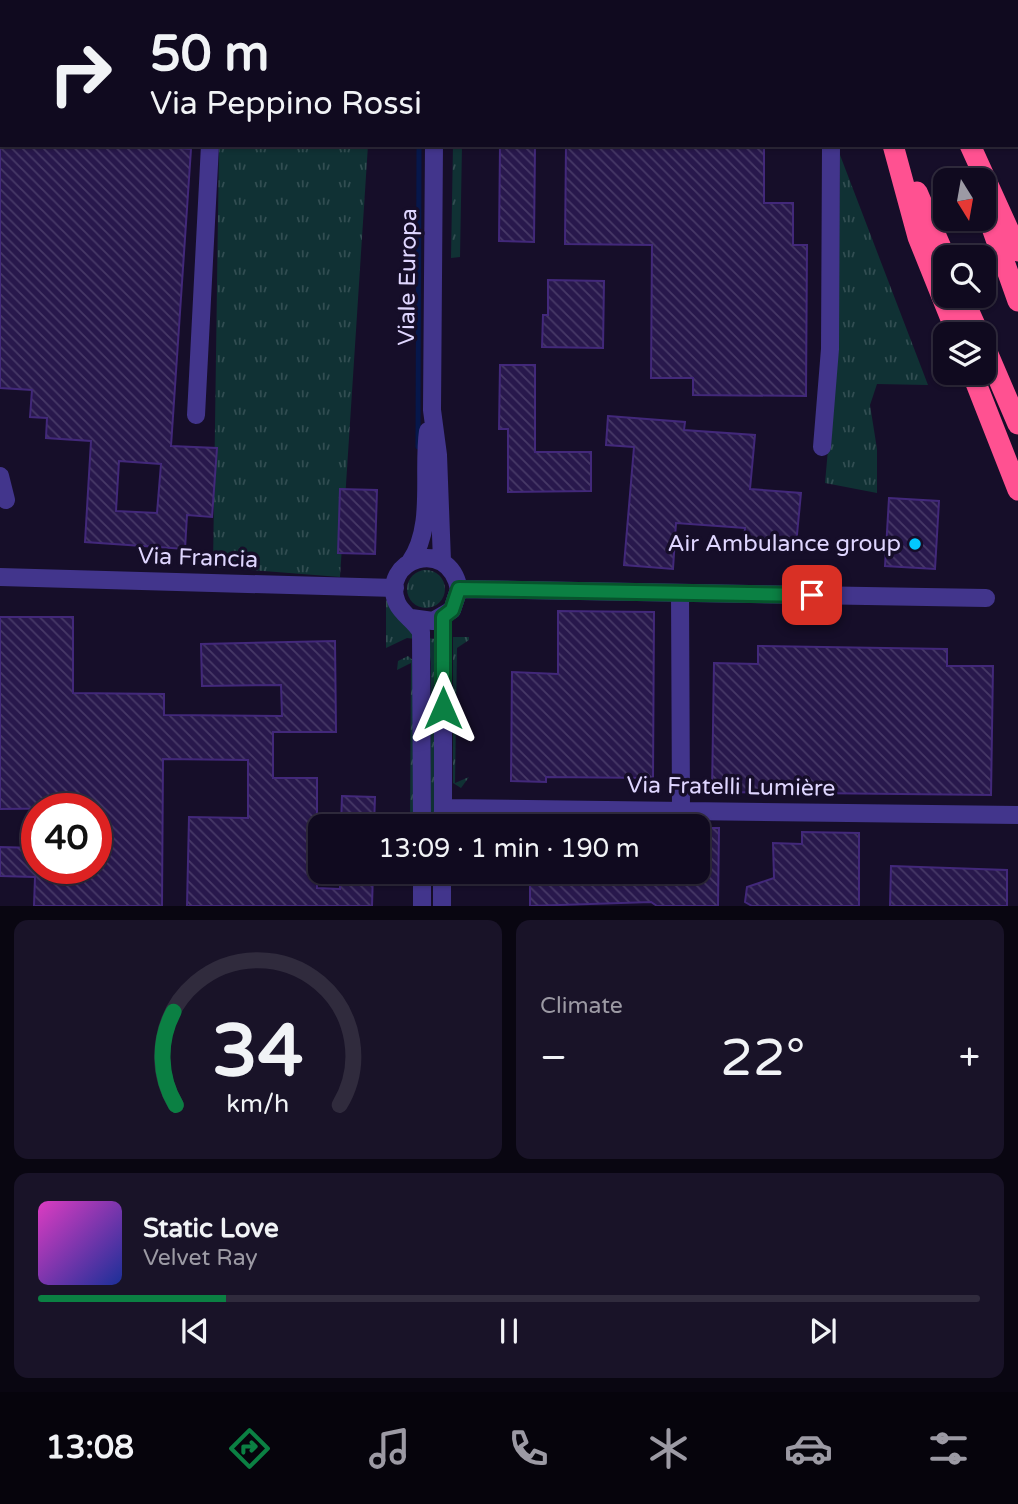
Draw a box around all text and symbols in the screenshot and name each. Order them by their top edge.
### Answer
text: 50 m [150,25,269,84]
icon: right [35,28,126,119]
text: Via Peppino Rossi [150,85,422,123]
north arrow [933,168,996,231]
map controls [933,168,996,385]
street label: Viale Europa [393,208,423,346]
button: search [933,245,996,308]
button: layers [933,322,996,385]
place label: Air Ambulance group [668,530,901,558]
marker: Air Ambulance group [907,536,923,552]
street label: Via Francia [137,542,259,574]
pin [782,565,842,625]
icon: arrive [793,576,831,614]
position arrow [406,671,480,745]
street label: Via Fratelli Lumière [626,771,836,803]
speed limit sign: 40 [21,793,112,884]
text: 13:09 · 1 min · 190 m [378,833,640,864]
text: Climate [540,992,623,1020]
text: 34 [212,1009,304,1097]
text: 22° [720,1027,805,1090]
text: − [540,1035,567,1081]
text: + [959,1035,980,1081]
text: km/h [227,1089,289,1119]
text: Static Love [143,1213,279,1244]
text: Velvet Ray [143,1244,258,1272]
icon: previous [176,1312,214,1350]
icon: pause [490,1312,528,1350]
icon: next [804,1312,842,1350]
icon: directions [225,1424,274,1473]
icon: music [365,1424,414,1473]
icon: phone [504,1424,553,1473]
icon: climate [644,1424,693,1473]
icon: car [784,1424,833,1473]
icon: filters [924,1424,973,1473]
text: 13:08 [45,1429,134,1467]

